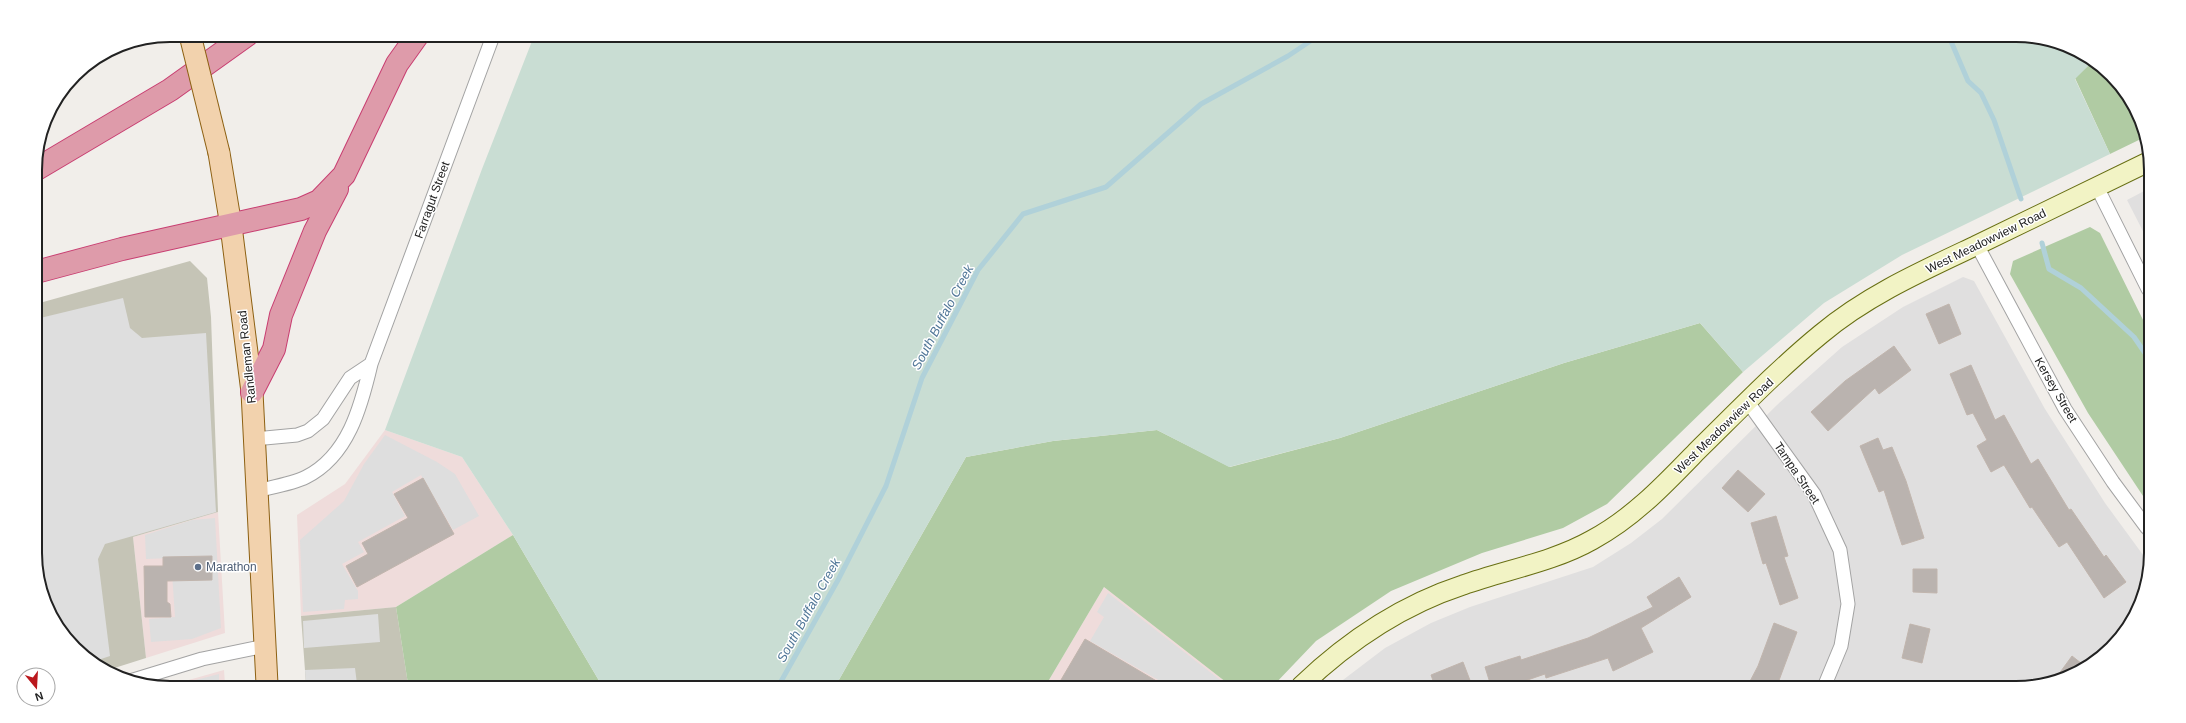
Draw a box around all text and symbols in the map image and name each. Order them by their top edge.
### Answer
street label: Farragut Street [412,159,453,240]
street label: West Meadowview Road [1924,206,2048,276]
water label: South Buffalo Creek [909,261,977,372]
street label: Randleman Road [235,310,259,404]
street label: Kersey Street [2032,355,2081,426]
street label: West Meadowview Road [1672,375,1776,477]
street label: Tampa Street [1771,439,1823,507]
water label: South Buffalo Creek [774,554,844,665]
place label: Marathon [206,560,257,574]
marker: Marathon [193,562,203,572]
north arrow [16,667,56,707]
text: N [33,690,45,703]

